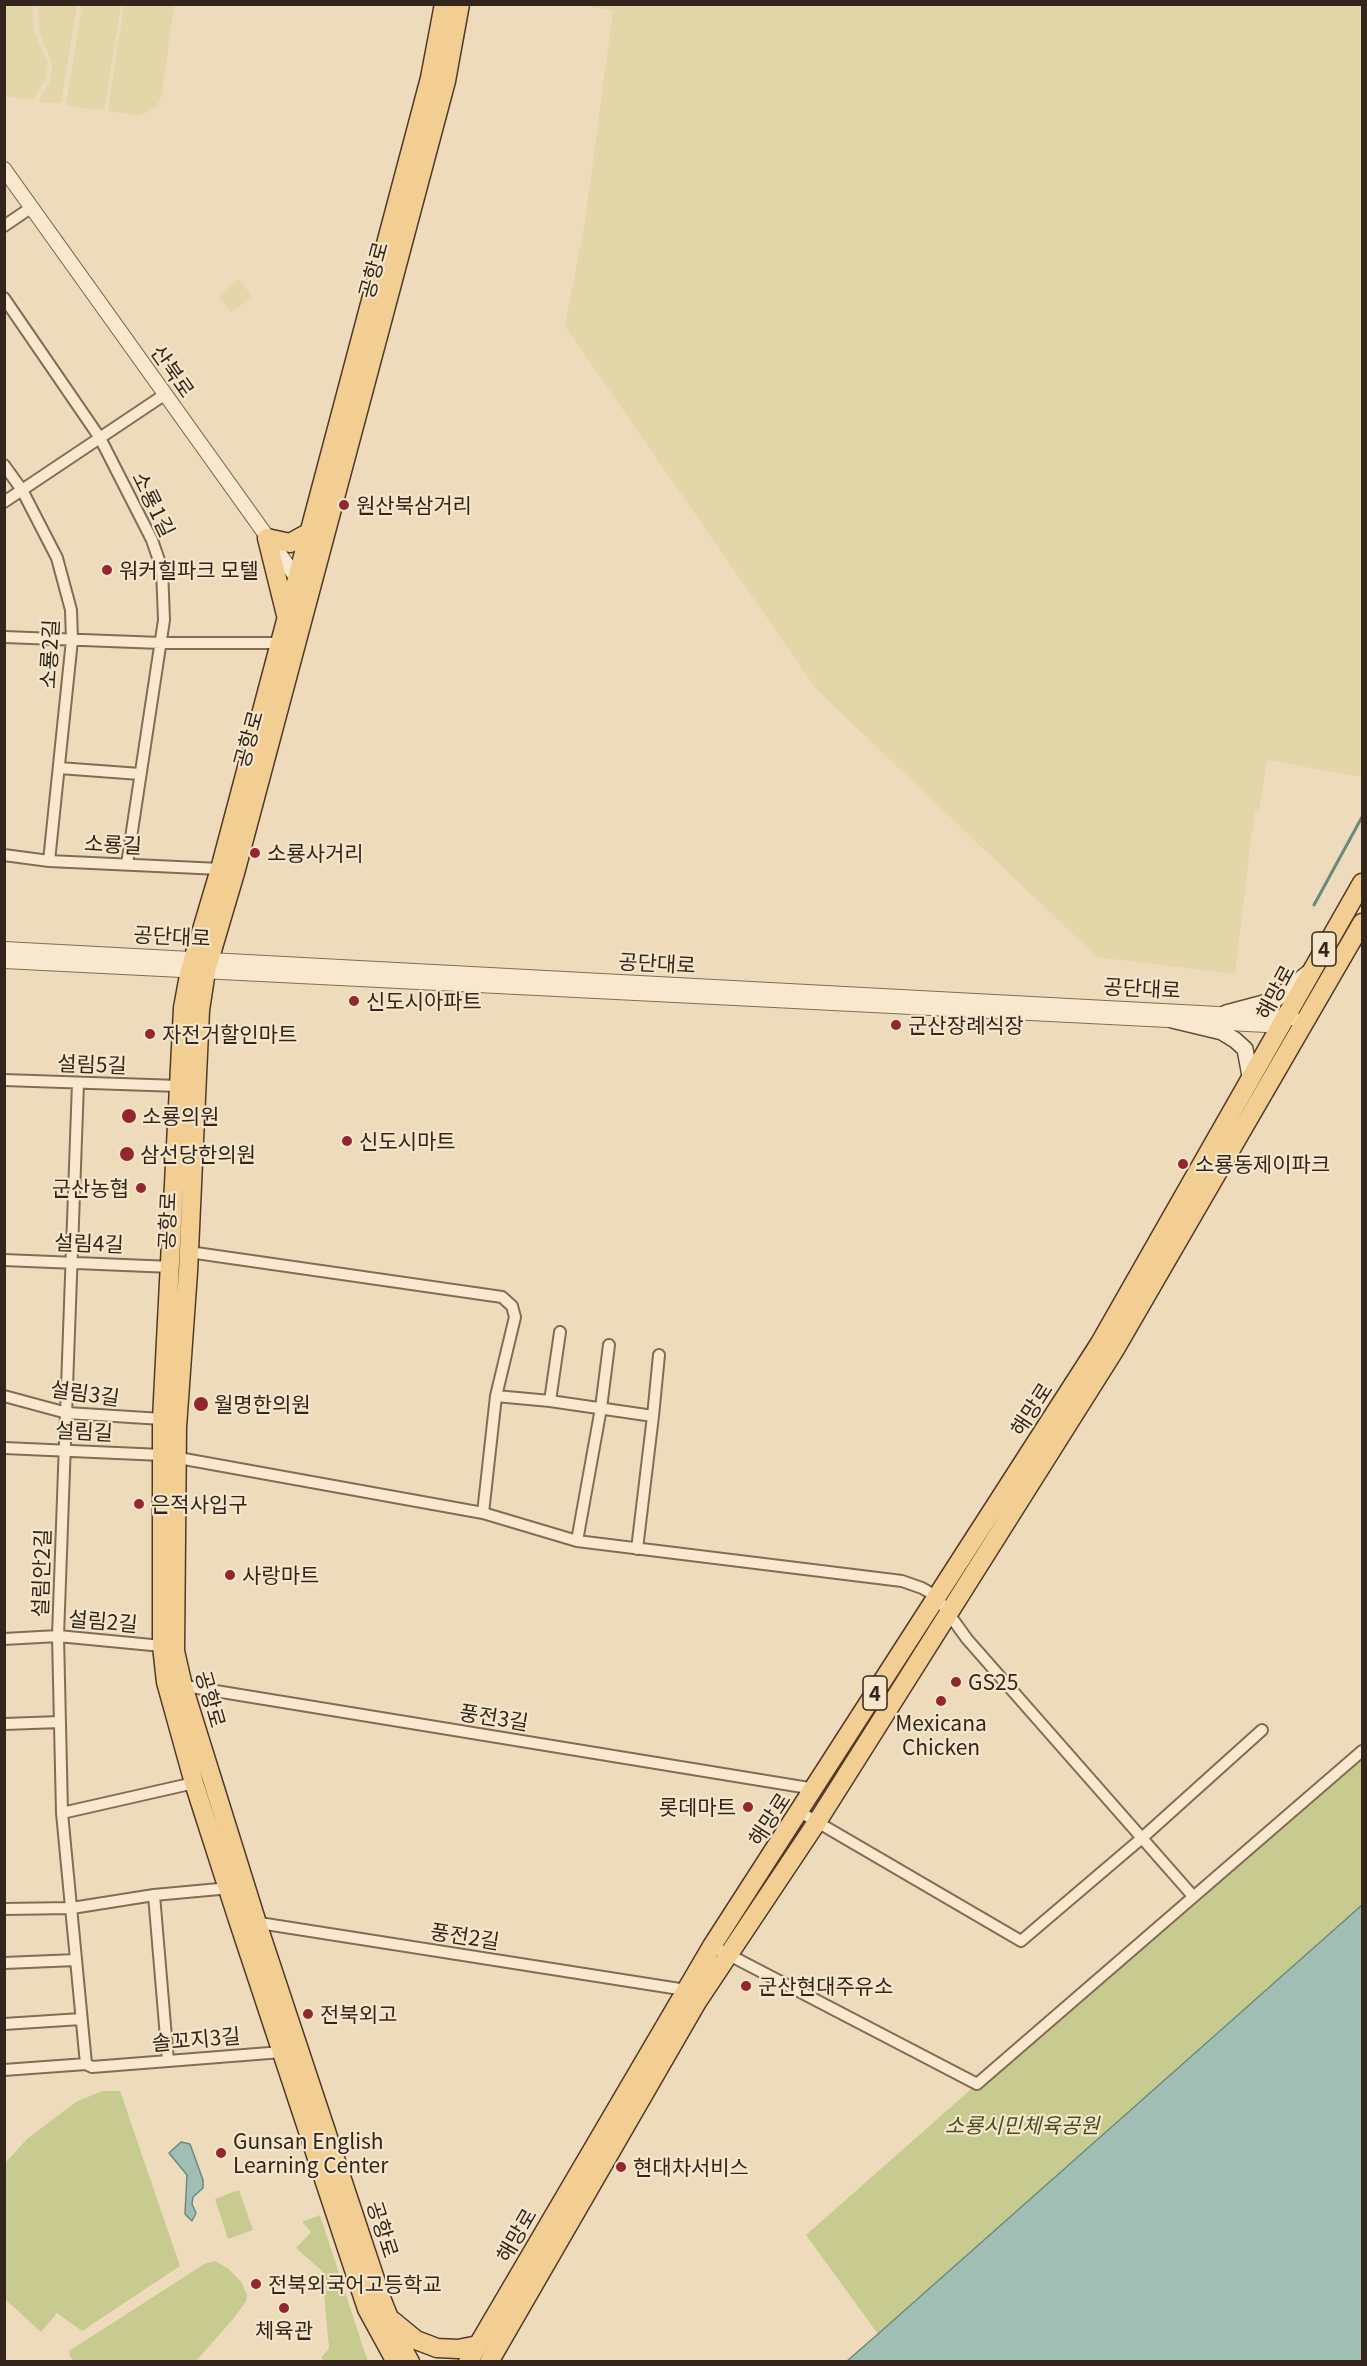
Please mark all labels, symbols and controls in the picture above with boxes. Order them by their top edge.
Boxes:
street label: 공항로 [353,239,393,301]
street label: 산북로 [146,340,200,402]
street label: 소룡1길 [127,467,181,541]
place label: 원산북삼거리 [356,492,472,518]
marker: 원산북삼거리 [337,498,351,512]
place label: 워커힐파크 모텔 [119,557,259,583]
marker: 워커힐파크 모텔 [100,563,114,577]
street label: 소룡2길 [35,619,63,689]
street label: 공항로 [228,708,268,770]
street label: 소룡길 [83,830,143,858]
place label: 소룡사거리 [267,840,364,866]
marker: 소룡사거리 [248,846,262,860]
street label: 공단대로 [133,921,211,951]
road number: 4 [1312,932,1336,966]
street label: 공단대로 [618,948,696,978]
street label: 해망로 [1250,960,1300,1024]
street label: 공단대로 [1103,973,1181,1003]
place label: 신도시아파트 [366,988,482,1014]
marker: 신도시아파트 [347,994,361,1008]
place label: 군산장례식장 [908,1012,1024,1038]
marker: 군산장례식장 [889,1018,903,1032]
place label: 자전거할인마트 [162,1021,297,1047]
marker: 자전거할인마트 [143,1027,157,1041]
street label: 설림5길 [57,1050,127,1078]
place label: 소룡의원 [142,1103,219,1129]
marker: 소룡의원 [120,1107,138,1125]
place label: 신도시마트 [359,1128,456,1154]
marker: 신도시마트 [340,1134,354,1148]
place label: 삼선당한의원 [140,1141,256,1167]
marker: 삼선당한의원 [118,1145,136,1163]
place label: 소룡동제이파크 [1195,1151,1330,1177]
marker: 소룡동제이파크 [1176,1157,1190,1171]
place label: 군산농협 [52,1175,129,1201]
marker: 군산농협 [134,1181,148,1195]
street label: 공항로 [153,1192,181,1250]
street label: 설림4길 [54,1229,124,1257]
street label: 설림3길 [49,1376,121,1410]
street label: 해망로 [1005,1378,1057,1440]
place label: 월명한의원 [214,1391,311,1417]
marker: 월명한의원 [192,1395,210,1413]
street label: 설림길 [54,1417,114,1445]
place label: 은적사입구 [151,1491,248,1517]
marker: 은적사입구 [132,1497,146,1511]
street label: 설림안2길 [27,1528,55,1618]
place label: 사랑마트 [242,1562,319,1588]
marker: 사랑마트 [223,1568,237,1582]
street label: 설림2길 [67,1605,139,1637]
street label: 공항로 [191,1668,231,1730]
place label: GS25 [968,1669,1018,1695]
marker: GS25 [949,1675,963,1689]
road number: 4 [863,1676,887,1710]
marker: Mexicana Chicken [934,1694,948,1708]
street label: 풍전3길 [458,1699,530,1735]
place label: Mexicana Chicken [895,1710,987,1760]
street label: 해망로 [743,1788,795,1850]
place label: 롯데마트 [659,1794,736,1820]
marker: 롯데마트 [741,1800,755,1814]
street label: 풍전2길 [429,1918,501,1954]
place label: 군산현대주유소 [758,1973,893,1999]
marker: 군산현대주유소 [739,1979,753,1993]
place label: 전북외고 [320,2001,397,2027]
marker: 전북외고 [301,2007,315,2021]
street label: 솔꼬지3길 [151,2023,241,2055]
park label: 소룡시민체육공원 [945,2112,1099,2138]
place label: Gunsan English Learning Center [233,2128,388,2178]
marker: Gunsan English Learning Center [214,2146,228,2160]
place label: 현대차서비스 [633,2154,749,2180]
marker: 현대차서비스 [614,2160,628,2174]
street label: 공항로 [362,2198,404,2260]
street label: 해망로 [491,2204,541,2266]
place label: 전북외국어고등학교 [268,2271,442,2297]
marker: 전북외국어고등학교 [249,2277,263,2291]
marker: 체육관 [277,2301,291,2315]
place label: 체육관 [255,2317,313,2343]

